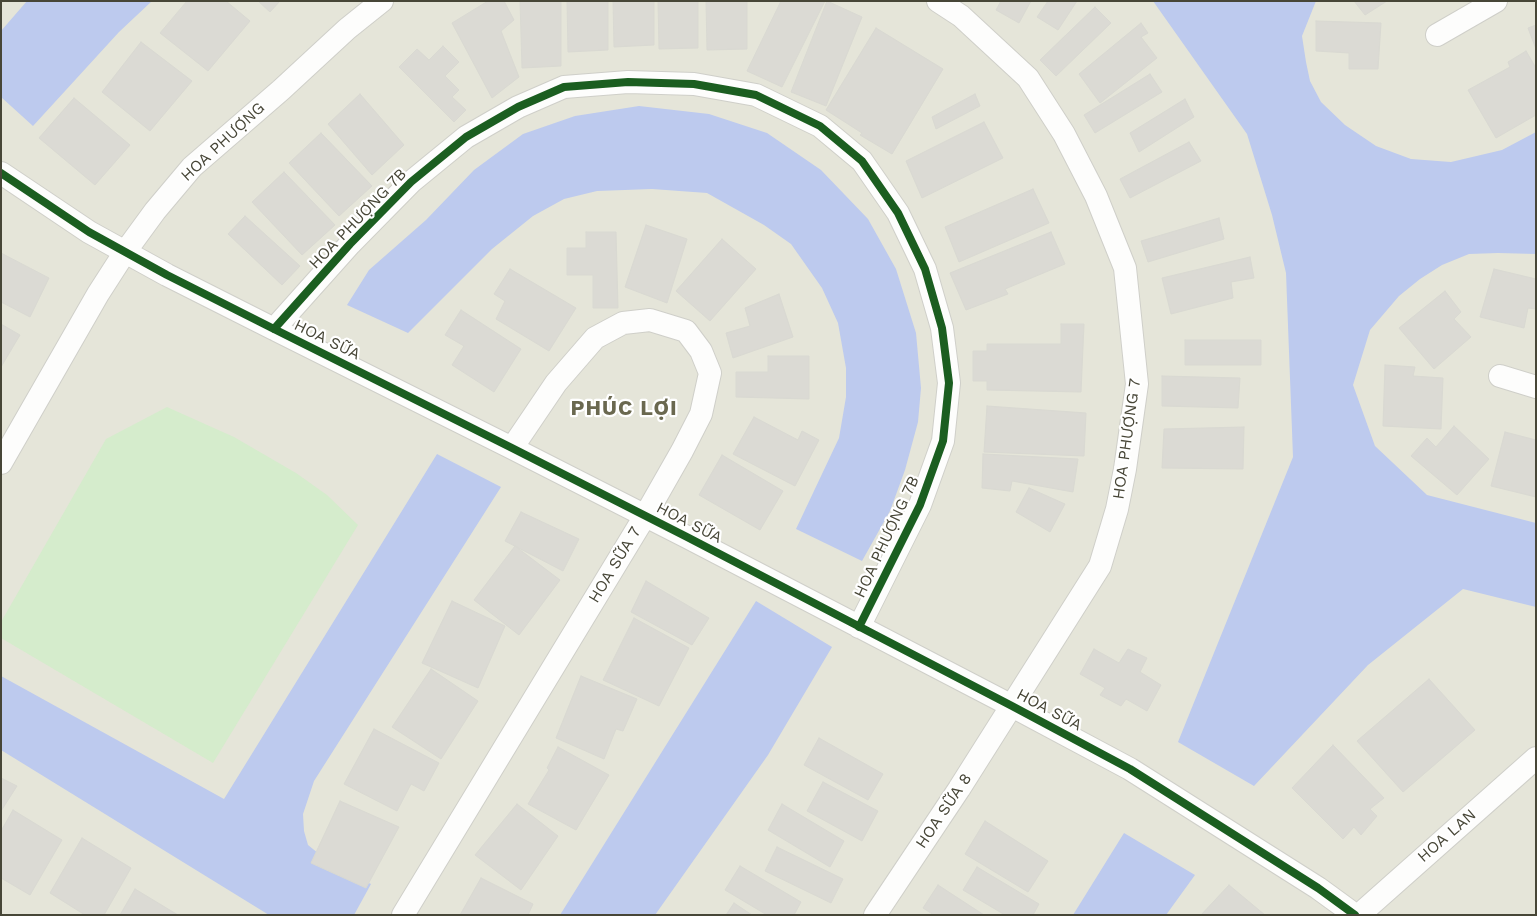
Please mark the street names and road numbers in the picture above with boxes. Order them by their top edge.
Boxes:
street label: HOA PHƯỢNG [177,98,269,186]
street label: HOA PHƯỢNG 7B [305,165,411,273]
street label: HOA SỮA [291,316,363,364]
street label: HOA PHƯỢNG 7 [1109,377,1145,501]
street label: HOA PHƯỢNG 7B [850,473,924,601]
street label: HOA SỮA [653,498,725,548]
street label: HOA SỮA 7 [585,523,645,607]
street label: HOA SỮA [1013,685,1085,735]
street label: HOA SỮA 8 [912,770,976,852]
street label: HOA LAN [1414,805,1480,867]

